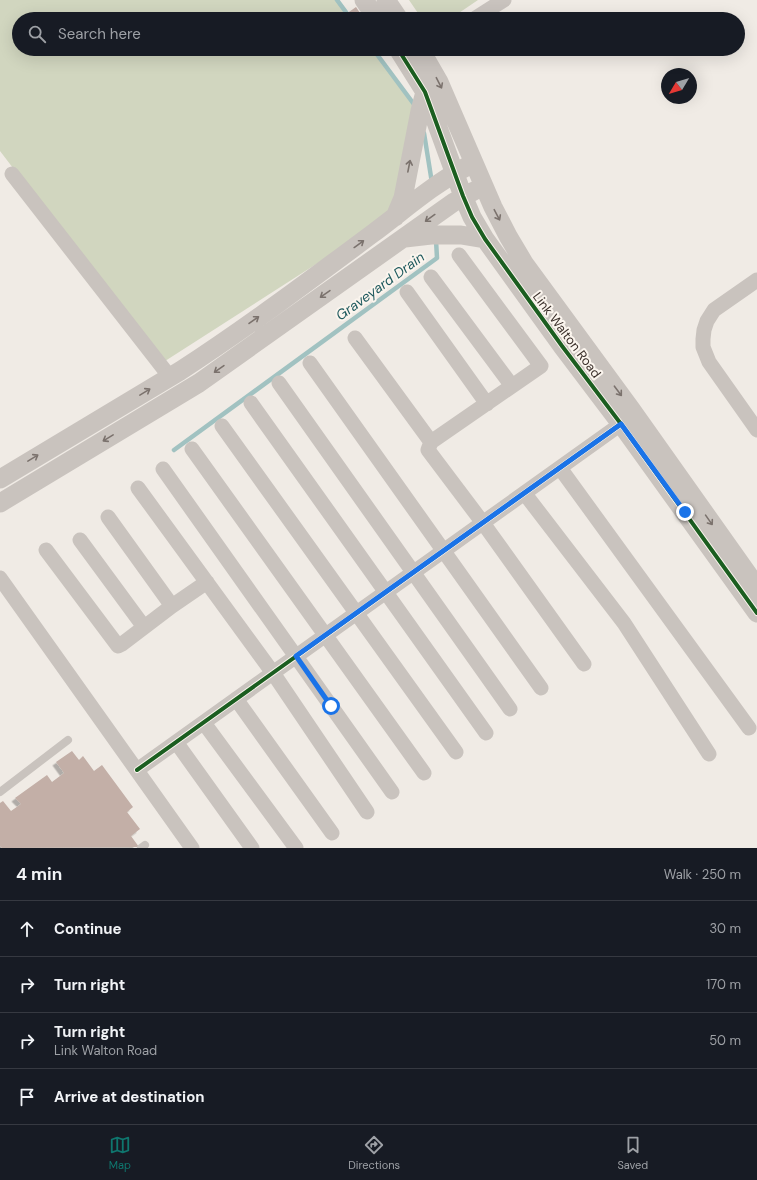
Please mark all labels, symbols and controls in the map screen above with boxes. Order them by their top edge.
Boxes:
search box [12,12,745,56]
icon: search [26,23,48,45]
text: Search here [58,24,141,44]
north arrow [661,68,697,104]
one-way arrow [436,77,443,89]
one-way arrow [406,160,414,173]
one-way arrow [493,209,501,221]
one-way arrow [425,214,436,222]
one-way arrow [353,240,364,248]
water label: Graveyard Drain [332,248,428,324]
street label: Link Walton Road [529,289,605,381]
one-way arrow [319,290,330,298]
one-way arrow [248,316,259,324]
one-way arrow [213,365,224,373]
one-way arrow [613,385,622,396]
one-way arrow [139,387,151,395]
one-way arrow [102,434,114,442]
one-way arrow [27,454,39,462]
route end [676,503,694,521]
one-way arrow [705,514,713,525]
route start [322,697,340,715]
text: 4 min [16,863,62,885]
text: Walk · 250 m [664,866,741,883]
icon: ahead [16,918,38,940]
text: Continue [54,919,122,939]
text: 30 m [709,920,741,937]
icon: right [16,974,38,996]
text: Turn right [54,975,125,995]
text: 170 m [706,976,741,993]
text: Turn right [54,1022,125,1042]
icon: right [16,1030,38,1052]
text: 50 m [709,1032,741,1049]
text: Link Walton Road [54,1042,157,1059]
icon: arrive [16,1086,38,1108]
text: Arrive at destination [54,1087,205,1107]
tab: Map [109,1134,131,1172]
tab: Directions [348,1134,400,1172]
tab: Saved [617,1134,648,1172]

